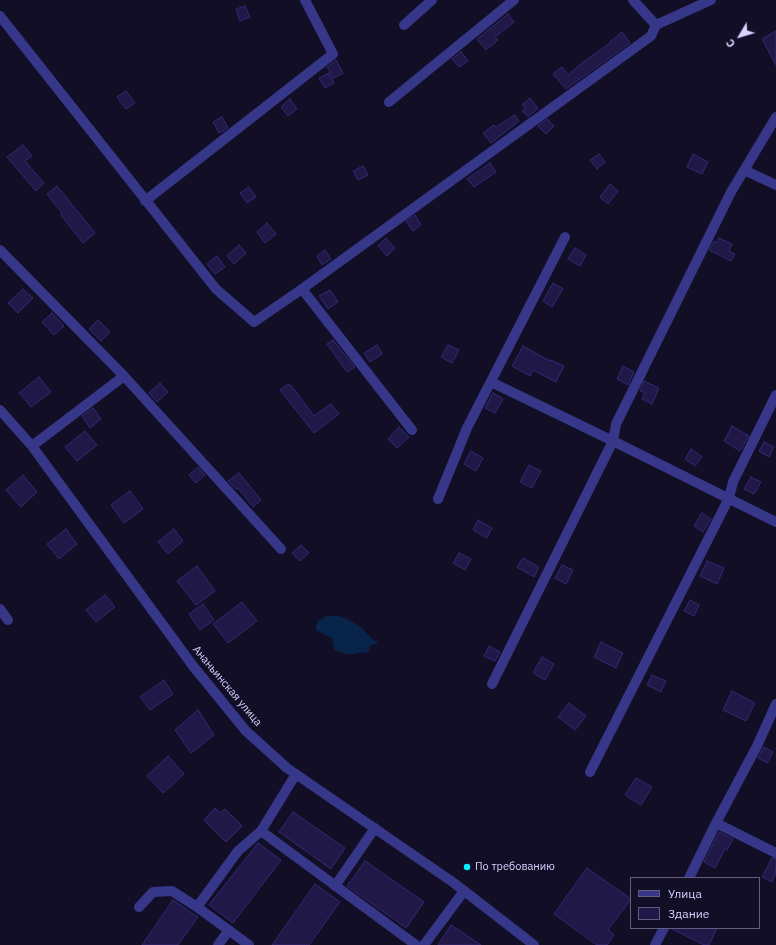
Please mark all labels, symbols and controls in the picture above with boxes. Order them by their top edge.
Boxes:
north arrow [720,16,760,56]
text: С [723,36,738,51]
street label: Ананьинская улица [190,643,264,729]
place label: По требованию [475,860,555,874]
marker: По требованию [462,862,472,872]
legend [630,877,760,929]
text: Улица [668,886,702,901]
text: Здание [668,906,709,921]

